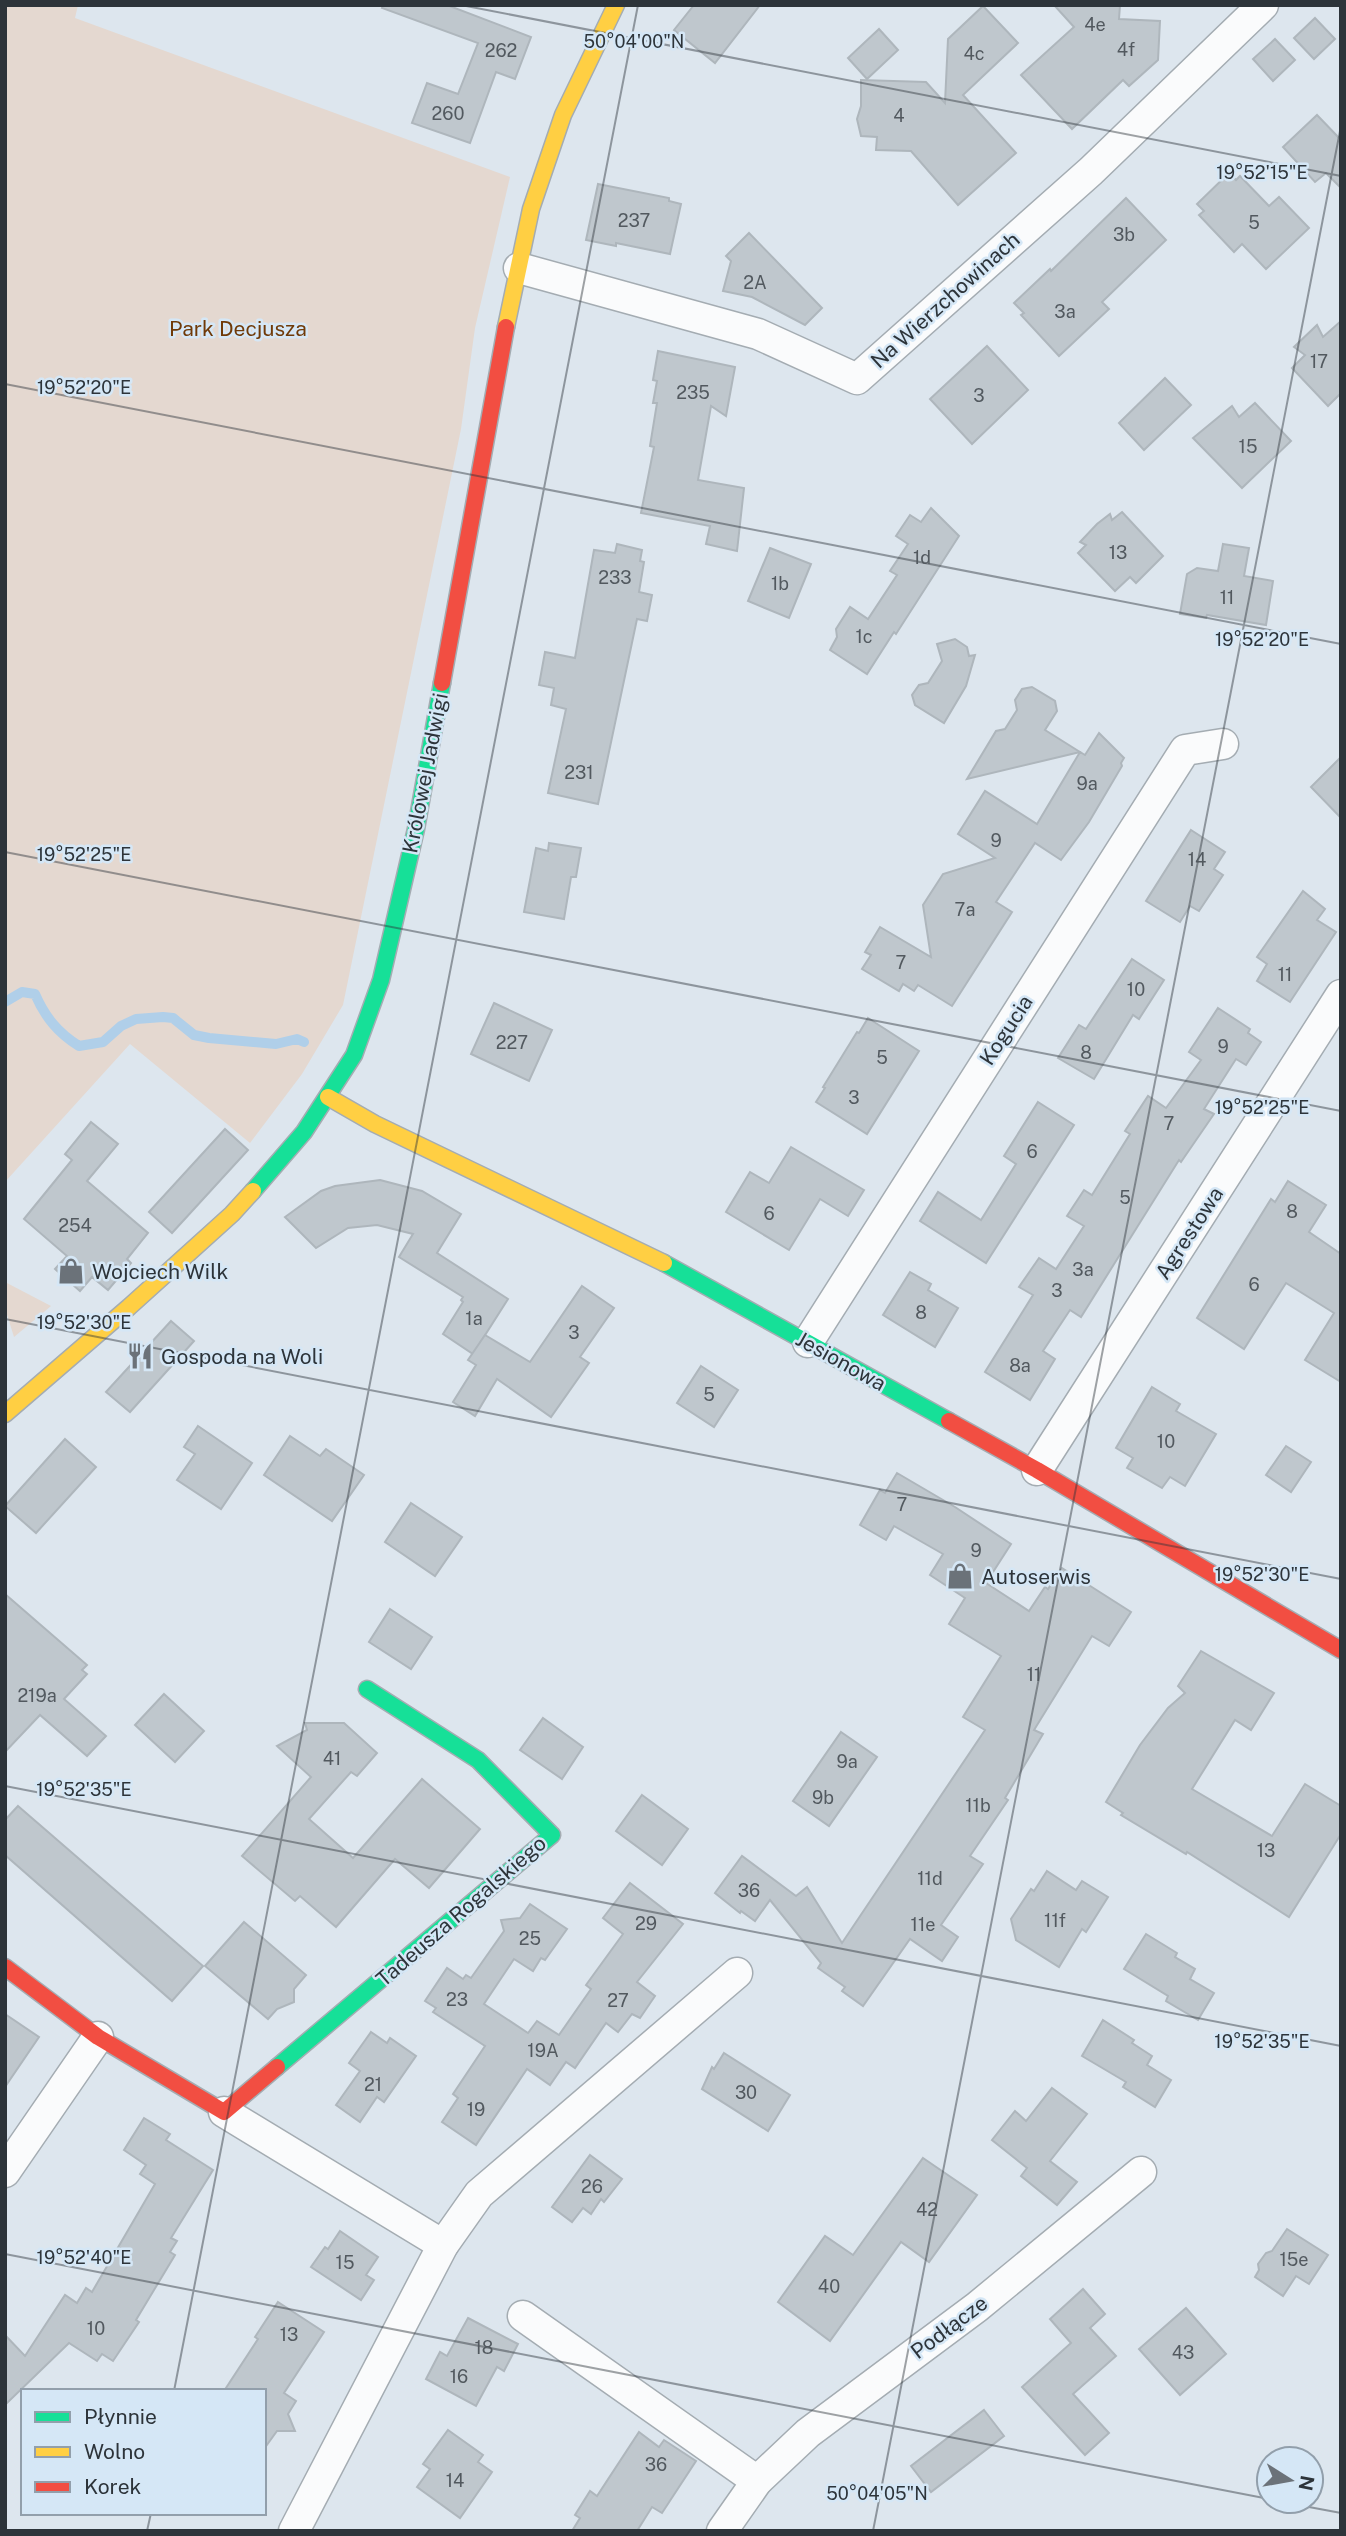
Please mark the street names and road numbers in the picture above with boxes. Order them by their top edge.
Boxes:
street label: Na Wierzchowinach [866,227,1024,373]
street label: Królowej Jadwigi [397,691,453,855]
street label: Kogucia [974,990,1038,1070]
street label: Agrestowa [1150,1182,1228,1284]
street label: Jesionowa [792,1326,890,1396]
street label: Tadeusza Rogalskiego [371,1830,551,1992]
street label: Podłącze [906,2290,992,2364]

